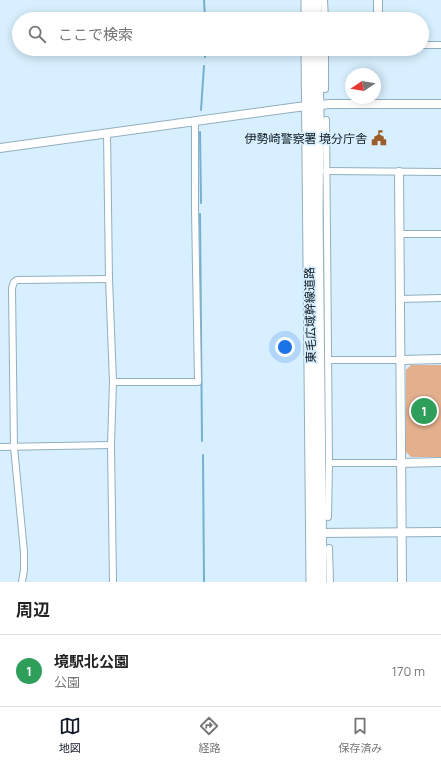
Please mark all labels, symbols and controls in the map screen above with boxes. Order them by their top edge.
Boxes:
search box [12,12,429,56]
icon: search [26,23,48,45]
text: ここで検索 [58,24,133,45]
north arrow [345,68,381,104]
public building icon: 伊勢崎警察署 境分庁舎 [370,129,388,147]
place label: 伊勢崎警察署 境分庁舎 [245,130,367,147]
street label: 東毛広域幹線道路 [301,267,319,363]
your location [275,337,295,357]
pin: 1 [411,396,437,426]
text: 周辺 [16,598,50,621]
text: 境駅北公園 [54,651,129,672]
text: 1 [26,662,32,680]
text: 170 m [392,662,425,680]
text: 公園 [54,673,80,691]
tab: 地図 [59,715,81,755]
tab: 経路 [198,715,220,755]
tab: 保存済み [338,715,382,755]

